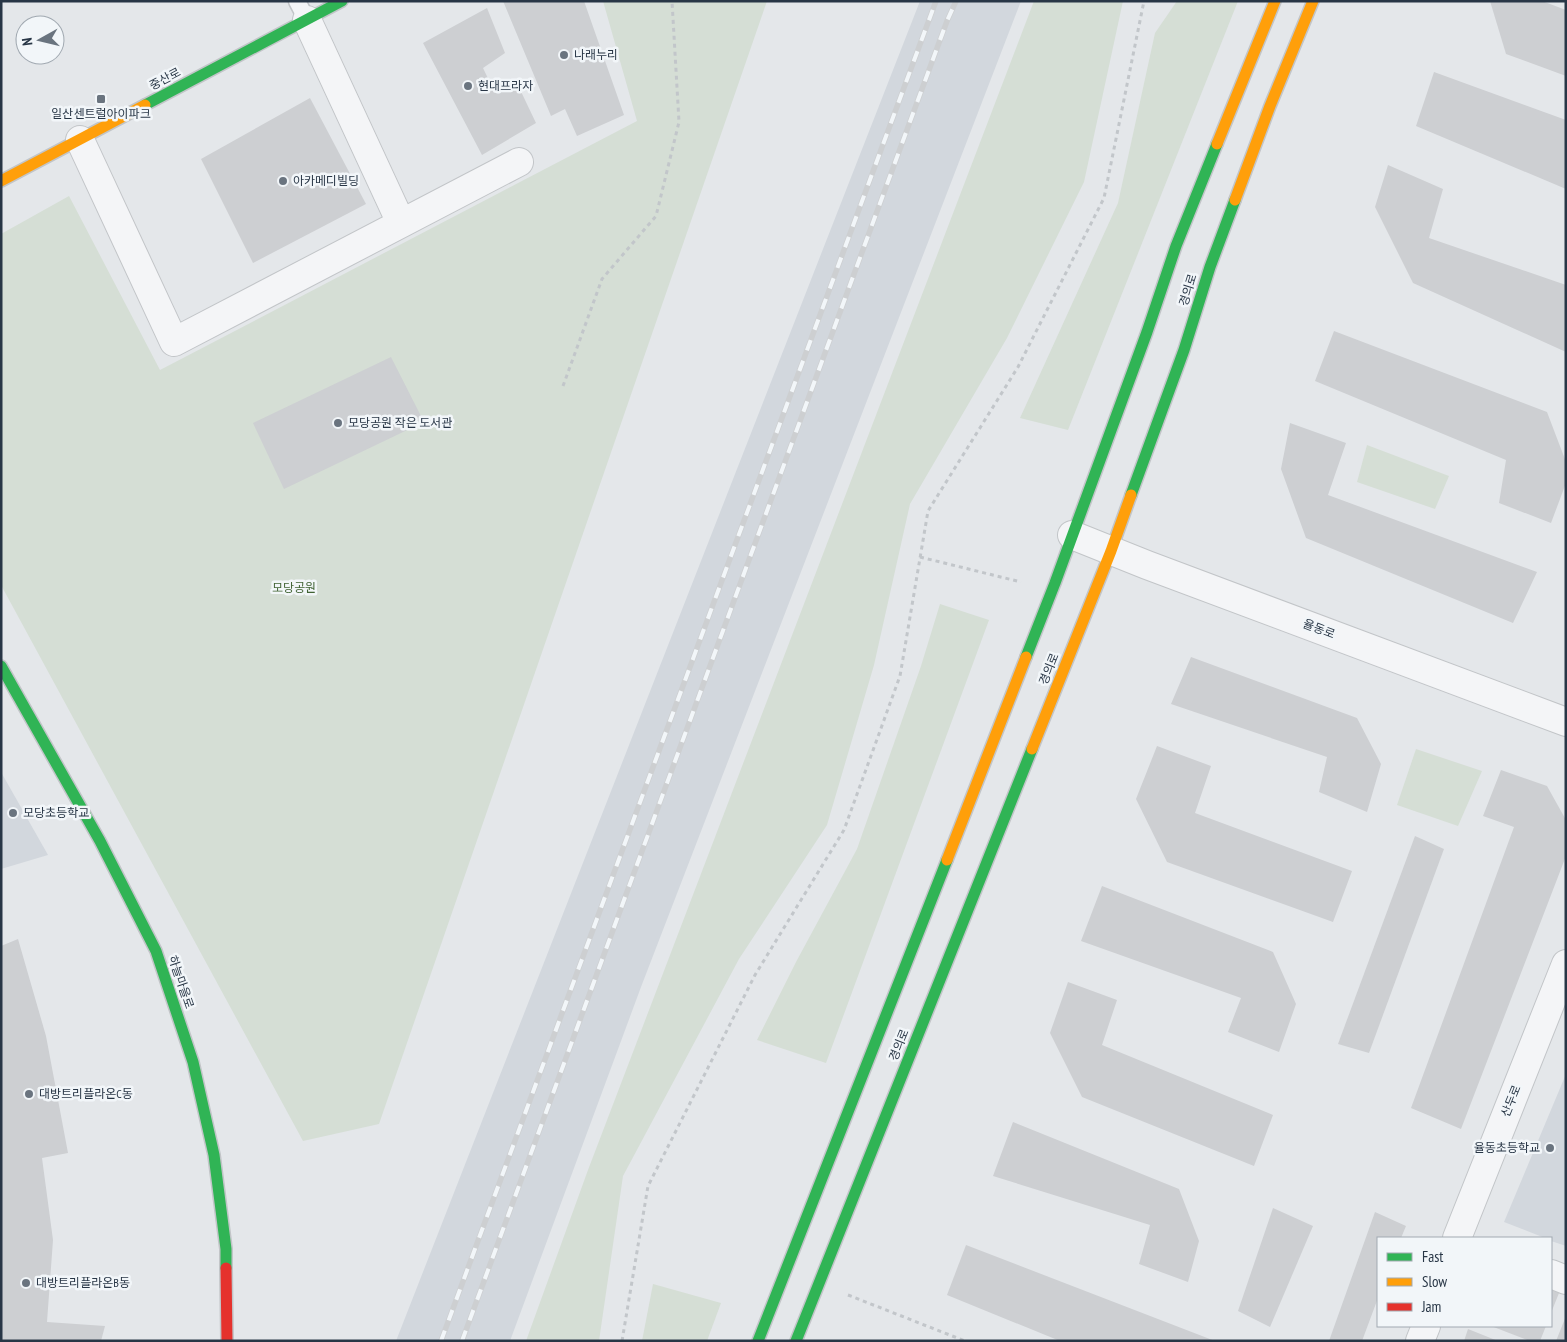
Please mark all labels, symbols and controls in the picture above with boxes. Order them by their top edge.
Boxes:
north arrow [15,15,65,65]
text: N [18,37,37,47]
place label: 나래누리 [574,47,618,62]
marker: 나래누리 [558,49,570,61]
street label: 중산로 [147,64,183,93]
place label: 현대프라자 [478,78,533,93]
marker: 현대프라자 [462,80,474,92]
marker: 일산센트럴아이파크 [95,93,107,105]
place label: 일산센트럴아이파크 [51,106,151,121]
place label: 아카메디빌딩 [293,173,359,188]
marker: 아카메디빌딩 [277,175,289,187]
street label: 경의로 [1176,272,1200,308]
place label: 모당공원 작은 도서관 [348,415,452,430]
marker: 모당공원 작은 도서관 [332,417,344,429]
park label: 모당공원 [272,580,316,595]
street label: 율동로 [1301,616,1337,641]
street label: 경의로 [1035,651,1062,687]
place label: 모당초등학교 [23,805,89,820]
marker: 모당초등학교 [7,807,19,819]
street label: 하늘마을로 [165,953,198,1010]
street label: 경의로 [885,1027,912,1063]
street label: 산두로 [1497,1083,1524,1119]
place label: 대방트리플라온C동 [39,1086,133,1101]
marker: 대방트리플라온C동 [23,1088,35,1100]
place label: 율동초등학교 [1474,1140,1540,1155]
marker: 율동초등학교 [1544,1142,1556,1154]
legend [1377,1237,1552,1327]
text: Fast [1422,1247,1443,1266]
text: Slow [1422,1272,1447,1291]
place label: 대방트리플라온B동 [36,1275,130,1290]
marker: 대방트리플라온B동 [20,1277,32,1289]
text: Jam [1421,1297,1441,1316]

